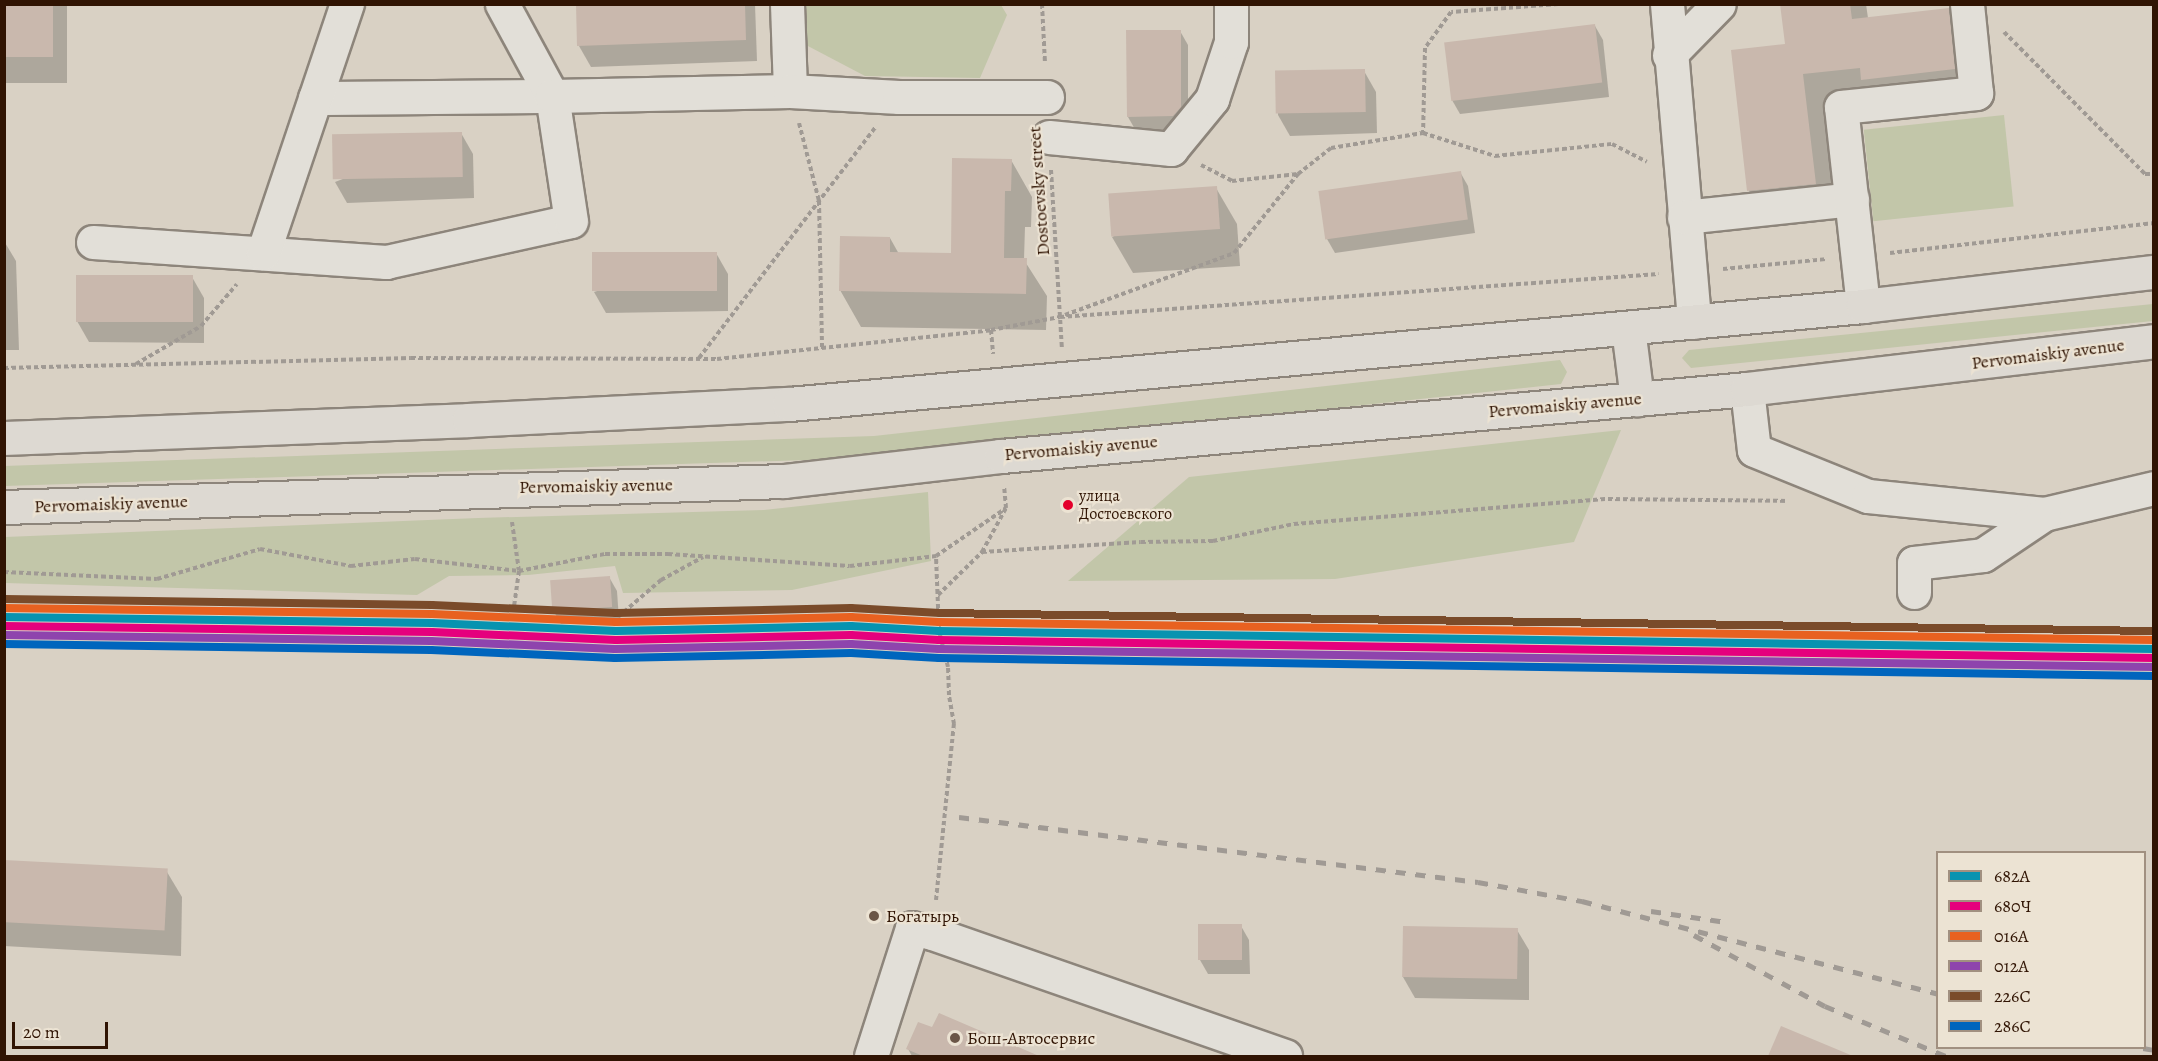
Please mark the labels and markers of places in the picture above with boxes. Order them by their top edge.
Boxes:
place label: улица Достоевского [1079,486,1172,524]
marker: улица Достоевского [1062,499,1074,511]
place label: Богатырь [886,905,959,927]
marker: Богатырь [867,909,881,923]
place label: Бош-Автосервис [967,1027,1095,1049]
marker: Бош-Автосервис [948,1031,962,1045]

